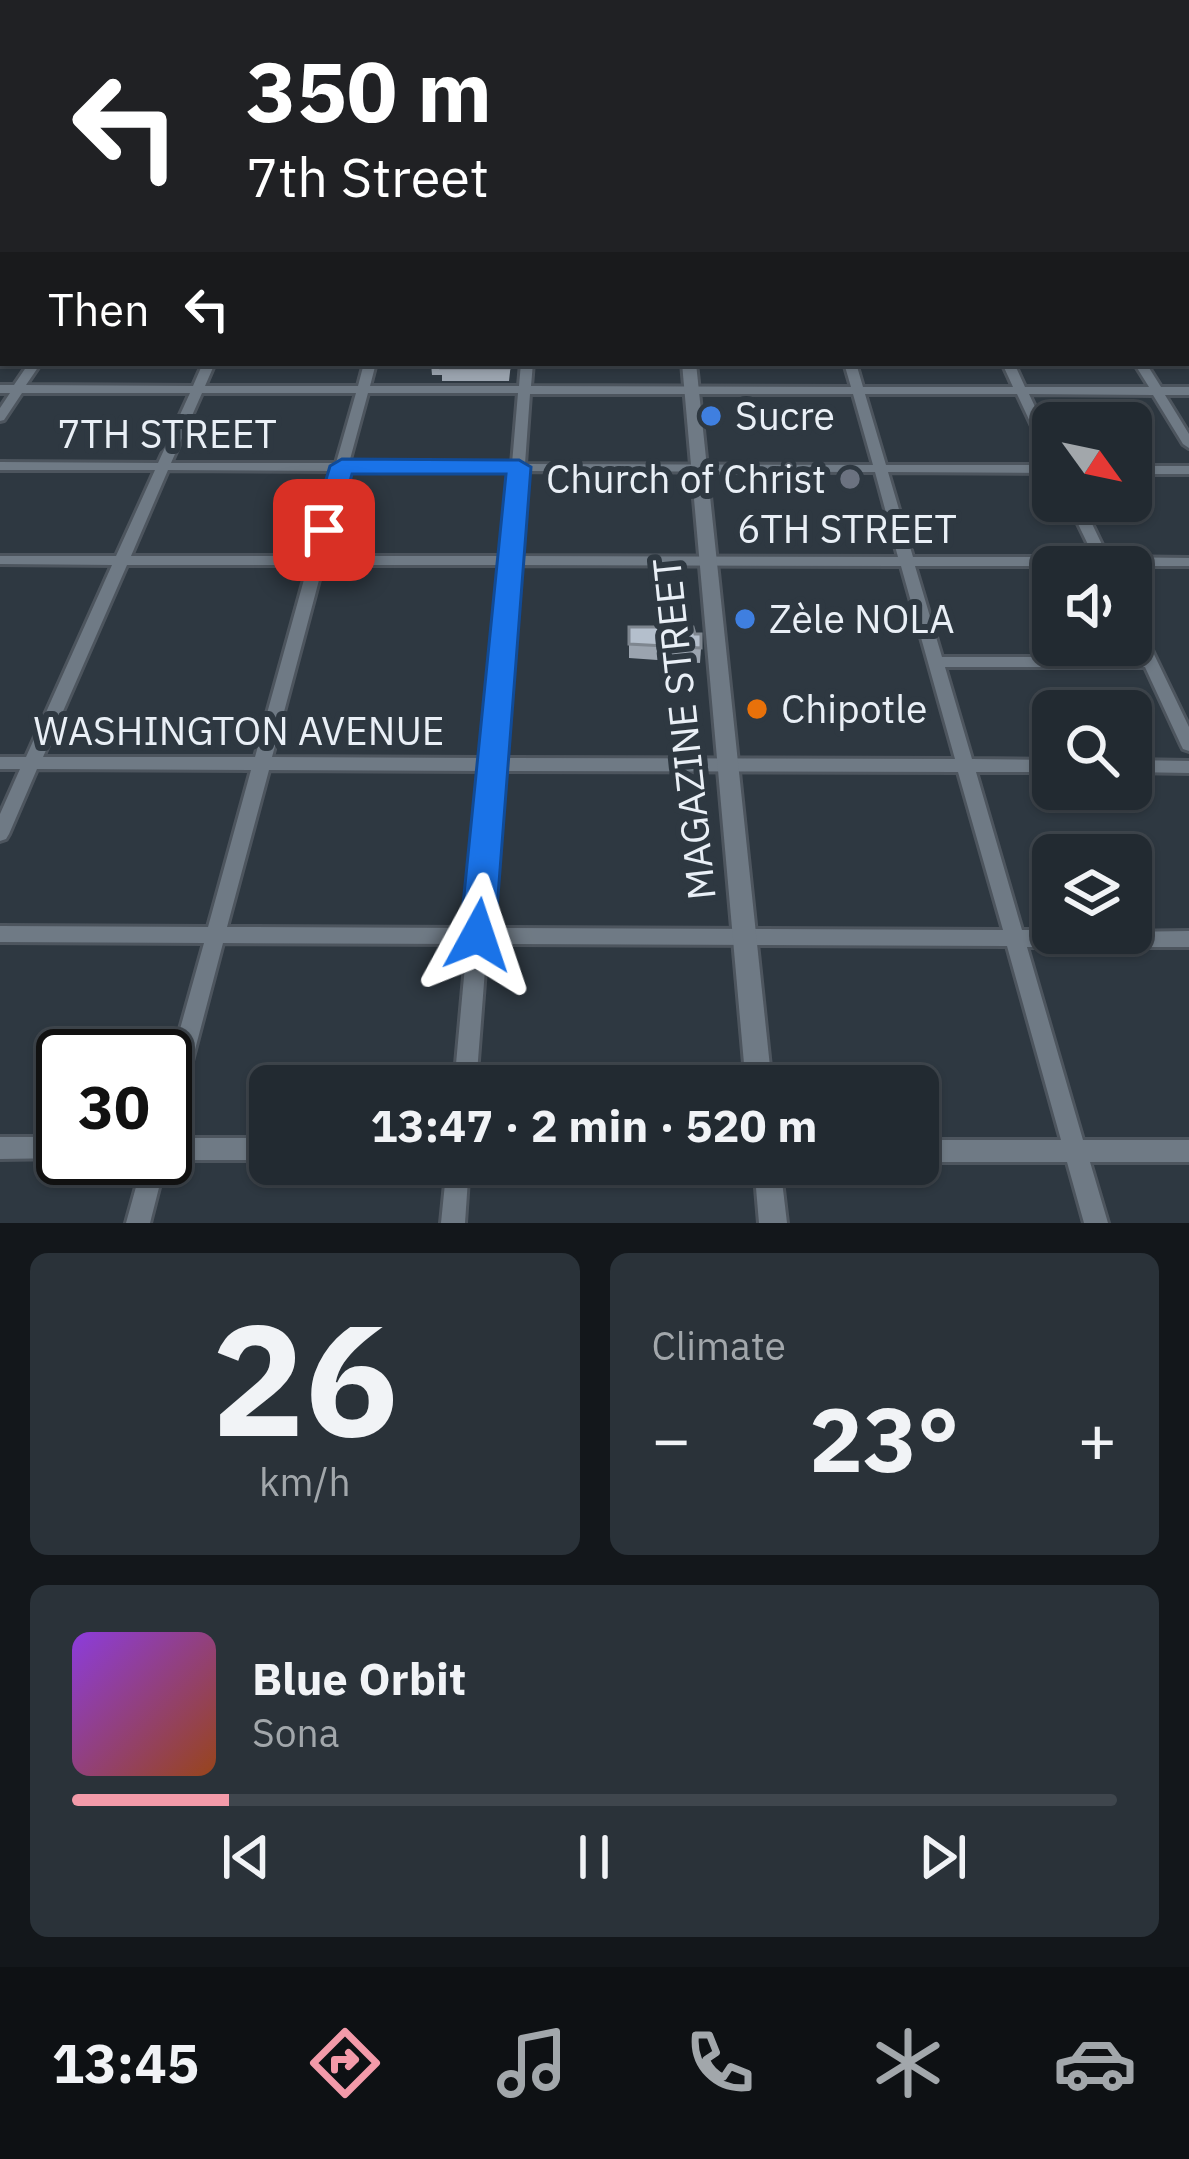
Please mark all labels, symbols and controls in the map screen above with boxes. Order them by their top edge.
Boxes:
text: 350 m [246,36,492,145]
icon: left [48,48,204,204]
text: 7th Street [246,142,489,212]
icon: left [174,276,240,342]
text: Then [48,280,150,338]
place label: Sucre [735,390,835,441]
north arrow [1032,402,1152,522]
map controls [1032,402,1152,954]
marker: Sucre [698,403,724,429]
street label: 7TH STREET [57,408,277,459]
place label: Church of Christ [546,453,826,504]
marker: Church of Christ [837,466,863,492]
pin [273,479,375,581]
icon: arrive [291,497,357,563]
street label: 6TH STREET [737,503,957,554]
button: sound [1032,546,1152,666]
street label: MAGAZINE STREET [640,556,727,902]
place label: Zèle NOLA [769,593,955,644]
marker: Zèle NOLA [732,606,758,632]
place label: Chipotle [781,683,927,734]
button: search [1032,690,1152,810]
marker: Chipotle [744,696,770,722]
street label: WASHINGTON AVENUE [33,705,445,756]
button: layers [1032,834,1152,954]
position arrow [415,872,541,998]
speed limit sign: 30 [36,1029,192,1185]
text: 13:47 · 2 min · 520 m [371,1096,817,1154]
text: 26 [211,1276,398,1479]
text: Climate [652,1320,786,1371]
text: 23° [809,1380,959,1497]
text: − [652,1395,691,1481]
text: + [1077,1395,1117,1481]
text: km/h [259,1456,351,1507]
text: Blue Orbit [252,1649,466,1707]
text: Sona [252,1707,339,1758]
icon: previous [213,1824,279,1890]
icon: pause [561,1824,627,1890]
icon: next [910,1824,976,1890]
icon: directions [303,2021,387,2105]
icon: music [490,2021,574,2105]
icon: phone [678,2021,762,2105]
icon: climate [866,2021,950,2105]
icon: car [1053,2021,1137,2105]
text: 13:45 [52,2028,199,2098]

